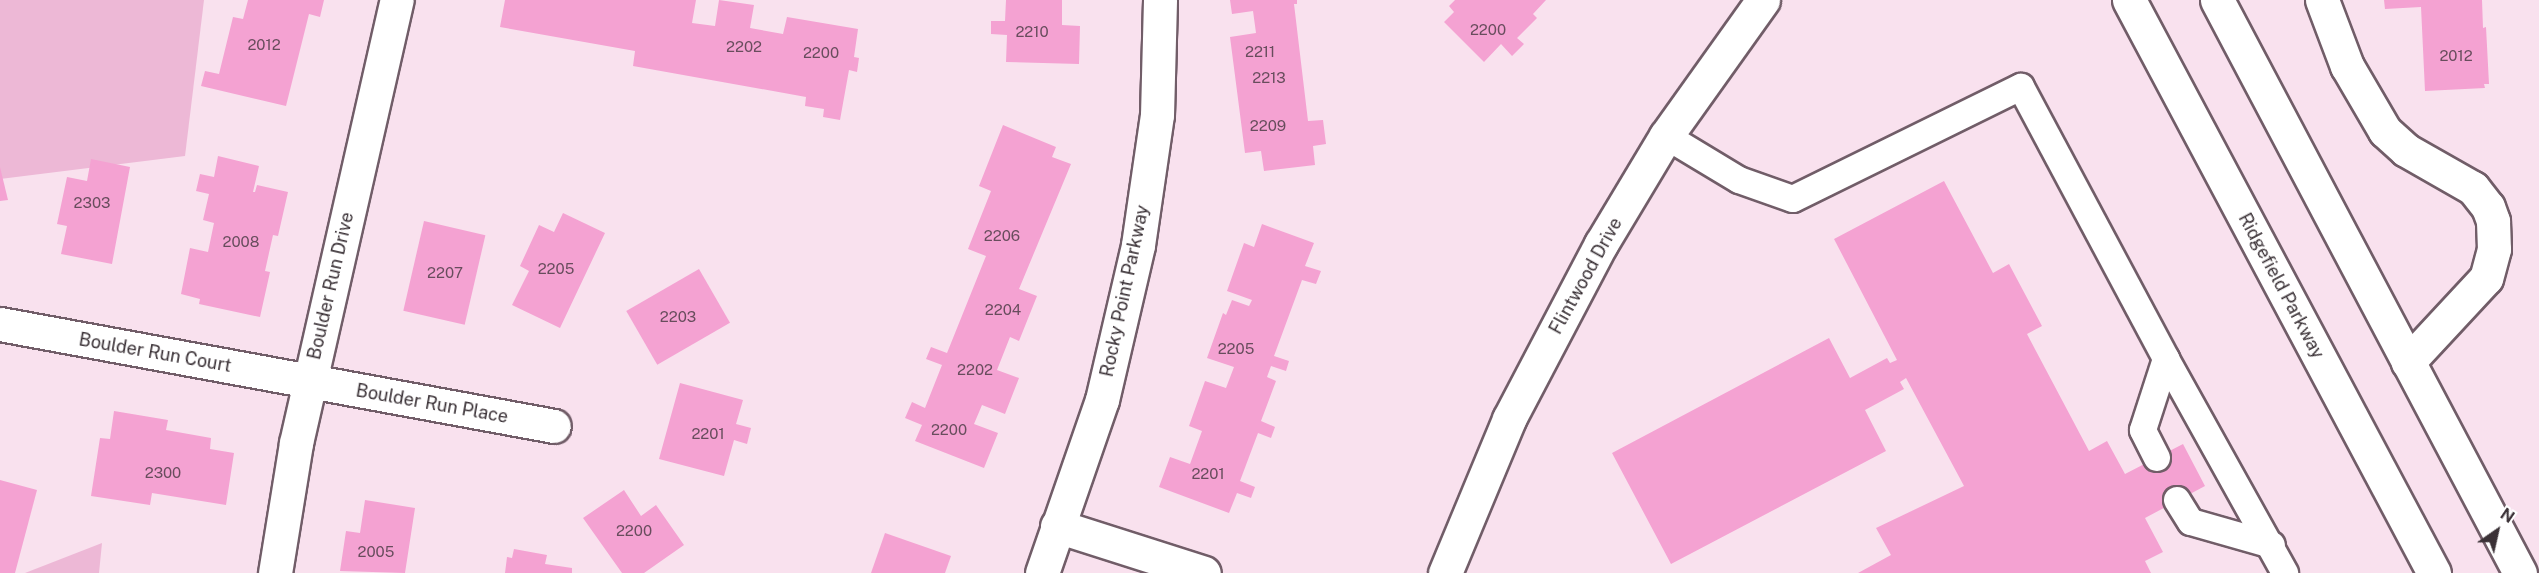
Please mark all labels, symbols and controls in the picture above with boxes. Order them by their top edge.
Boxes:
house number: 2200 [1470,21,1506,39]
house number: 2210 [1015,23,1049,41]
house number: 2012 [247,36,281,54]
house number: 2202 [726,38,762,56]
house number: 2211 [1245,43,1275,61]
house number: 2200 [803,44,839,62]
house number: 2012 [2439,47,2473,65]
house number: 2213 [1252,69,1286,87]
house number: 2209 [1250,117,1286,135]
house number: 2303 [74,194,110,212]
street label: Rocky Point Parkway [1096,203,1154,379]
street label: Boulder Run Drive [304,210,358,362]
street label: Ridgefield Parkway [2234,210,2328,362]
street label: Flintwood Drive [1545,214,1627,338]
house number: 2206 [984,227,1020,245]
house number: 2008 [223,233,259,251]
house number: 2205 [538,260,574,278]
house number: 2207 [427,264,463,282]
house number: 2204 [985,301,1021,319]
house number: 2203 [660,308,696,326]
street label: Boulder Run Court [77,329,233,377]
house number: 2205 [1218,340,1254,358]
house number: 2202 [957,361,993,379]
street label: Boulder Run Place [354,380,510,428]
house number: 2200 [931,421,967,439]
house number: 2201 [691,425,725,443]
house number: 2300 [145,464,181,482]
house number: 2201 [1191,465,1225,483]
north arrow [2467,501,2527,561]
text: N [2497,504,2518,527]
house number: 2200 [616,522,652,540]
house number: 2005 [358,543,394,561]

